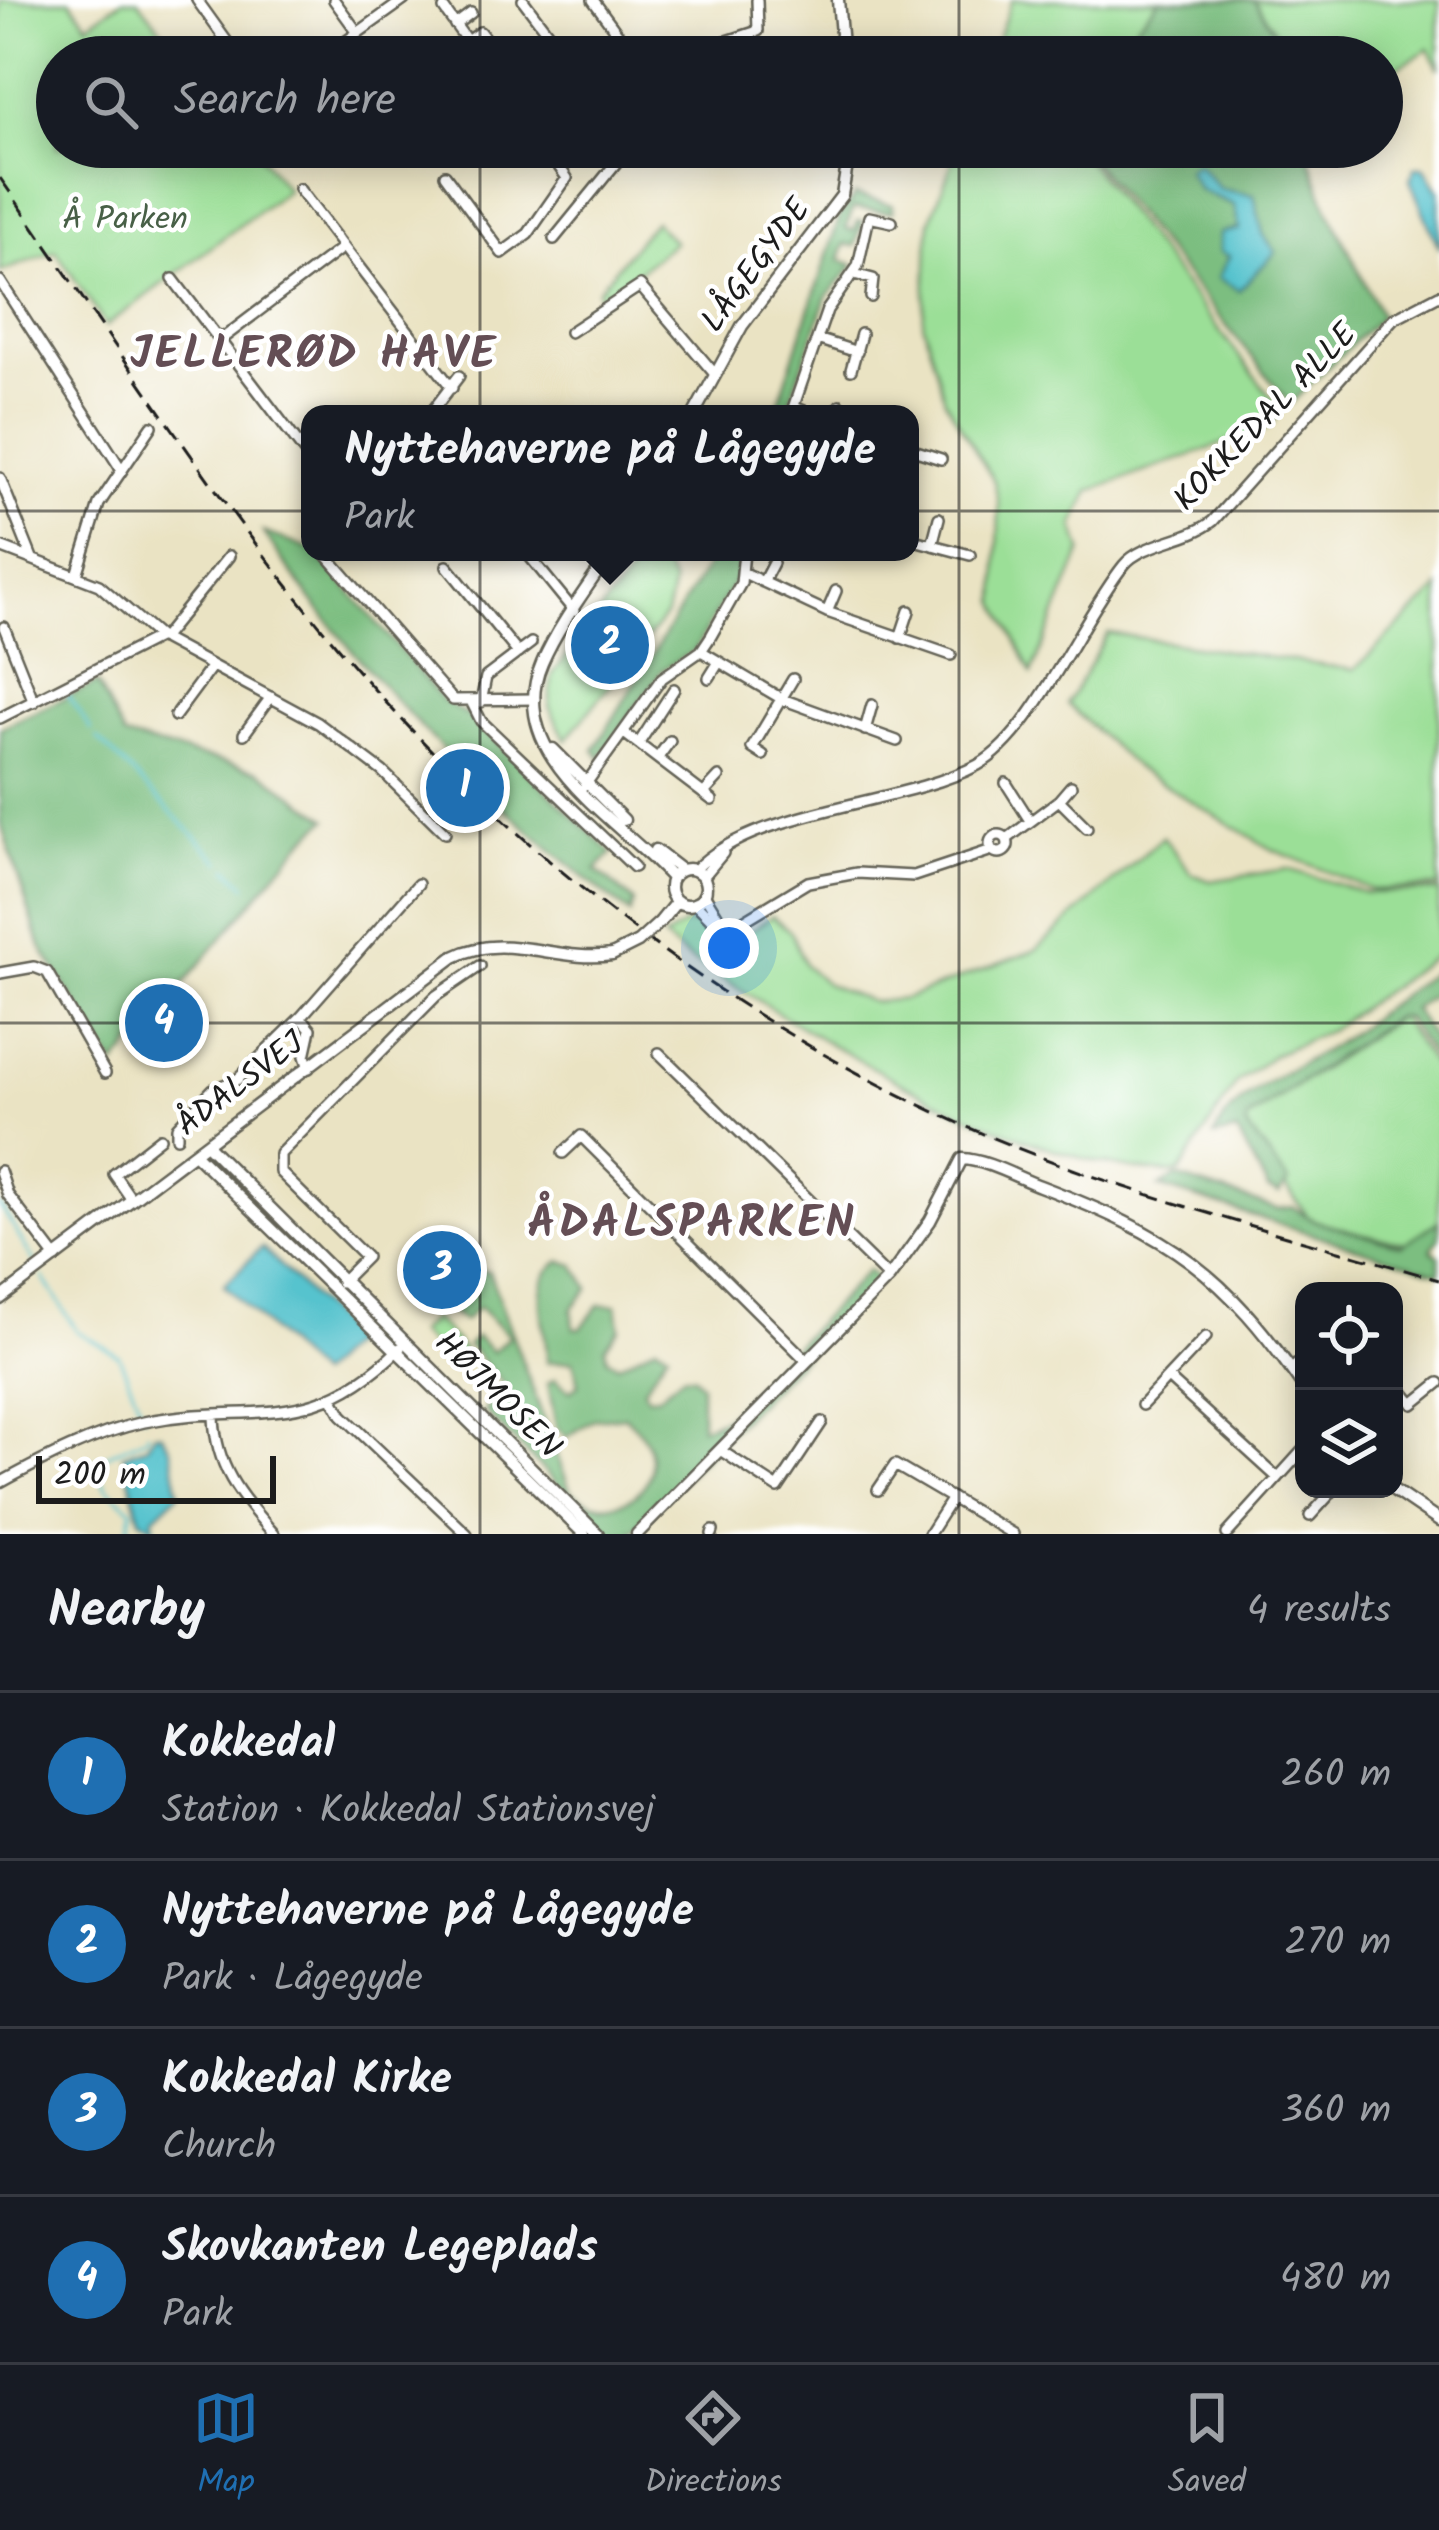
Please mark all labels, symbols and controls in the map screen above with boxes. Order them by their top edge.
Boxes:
search box [36,36,1403,168]
text: Search here [174,66,396,138]
icon: search [78,69,144,135]
street label: LÅGEGYDE [689,187,826,345]
park label: Å Parken [62,194,188,247]
street label: KOKKEDAL ALLE [1161,311,1371,525]
district label: JELLERØD HAVE [130,320,498,392]
popup [301,405,919,561]
text: Nyttehaverne på Lågegyde [344,416,876,488]
text: Park [344,488,415,550]
pin: 2 [571,600,649,690]
pin: 1 [426,743,504,833]
your location [699,918,759,978]
pin: 4 [125,978,203,1068]
street label: ÅDALSVEJ [165,1018,318,1151]
district label: ÅDALSPARKEN [527,1189,857,1261]
pin: 3 [403,1225,481,1315]
map controls [1295,1282,1403,1498]
button: locate [1295,1282,1403,1390]
street label: HØJMOSEN [421,1320,573,1472]
button: layers [1295,1390,1403,1498]
scale bar [36,1450,276,1503]
text: 200 m [54,1450,146,1503]
text: Nearby [48,1572,205,1653]
text: 4 results [1247,1581,1391,1643]
text: Kokkedal [162,1709,335,1781]
text: 1 [81,1745,93,1807]
text: 260 m [1280,1745,1391,1807]
text: Station · Kokkedal Stationsvej [162,1781,655,1843]
text: Nyttehaverne på Lågegyde [162,1877,694,1949]
text: 2 [76,1913,98,1975]
text: 270 m [1284,1913,1391,1975]
text: Park · Lågegyde [162,1949,423,2011]
text: Kokkedal Kirke [162,2045,452,2117]
text: 3 [76,2081,98,2143]
text: 360 m [1281,2081,1391,2143]
text: Church [162,2117,276,2179]
text: Skovkanten Legeplads [162,2213,598,2285]
text: 4 [76,2249,98,2311]
text: 480 m [1280,2249,1391,2311]
text: Park [162,2285,233,2347]
tab: Map [193,2385,259,2510]
tab: Directions [645,2385,782,2510]
tab: Saved [1168,2385,1246,2510]

